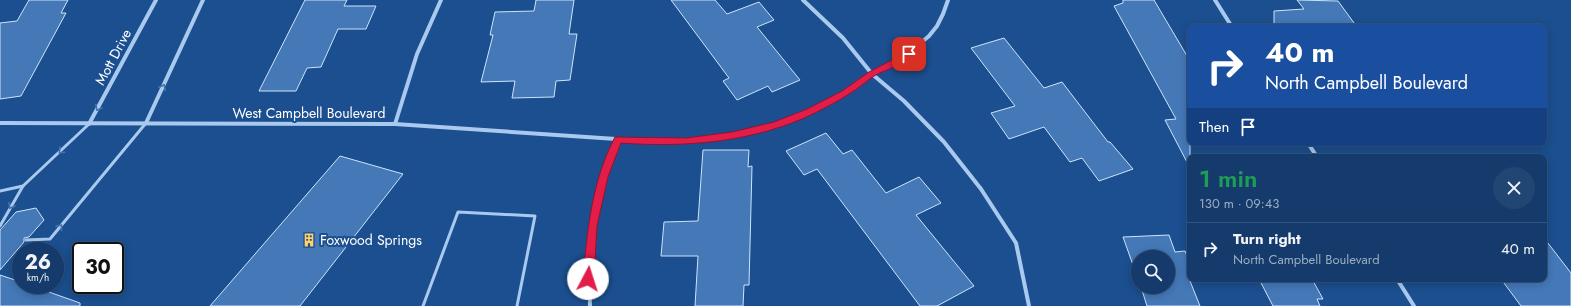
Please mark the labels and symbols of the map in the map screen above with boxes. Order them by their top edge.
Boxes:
street label: Mott Drive [90,25,136,89]
pin [892,37,926,71]
one-way arrow [158,84,166,92]
street label: West Campbell Boulevard [233,103,385,123]
one-way arrow [95,104,102,112]
one-way arrow [58,146,65,153]
one-way arrow [9,202,16,209]
one-way arrow [55,225,62,232]
place label: Foxwood Springs [320,230,422,250]
building icon: Foxwood Springs [301,232,317,248]
speed limit sign: 30 [72,242,124,294]
position arrow [567,258,609,300]

